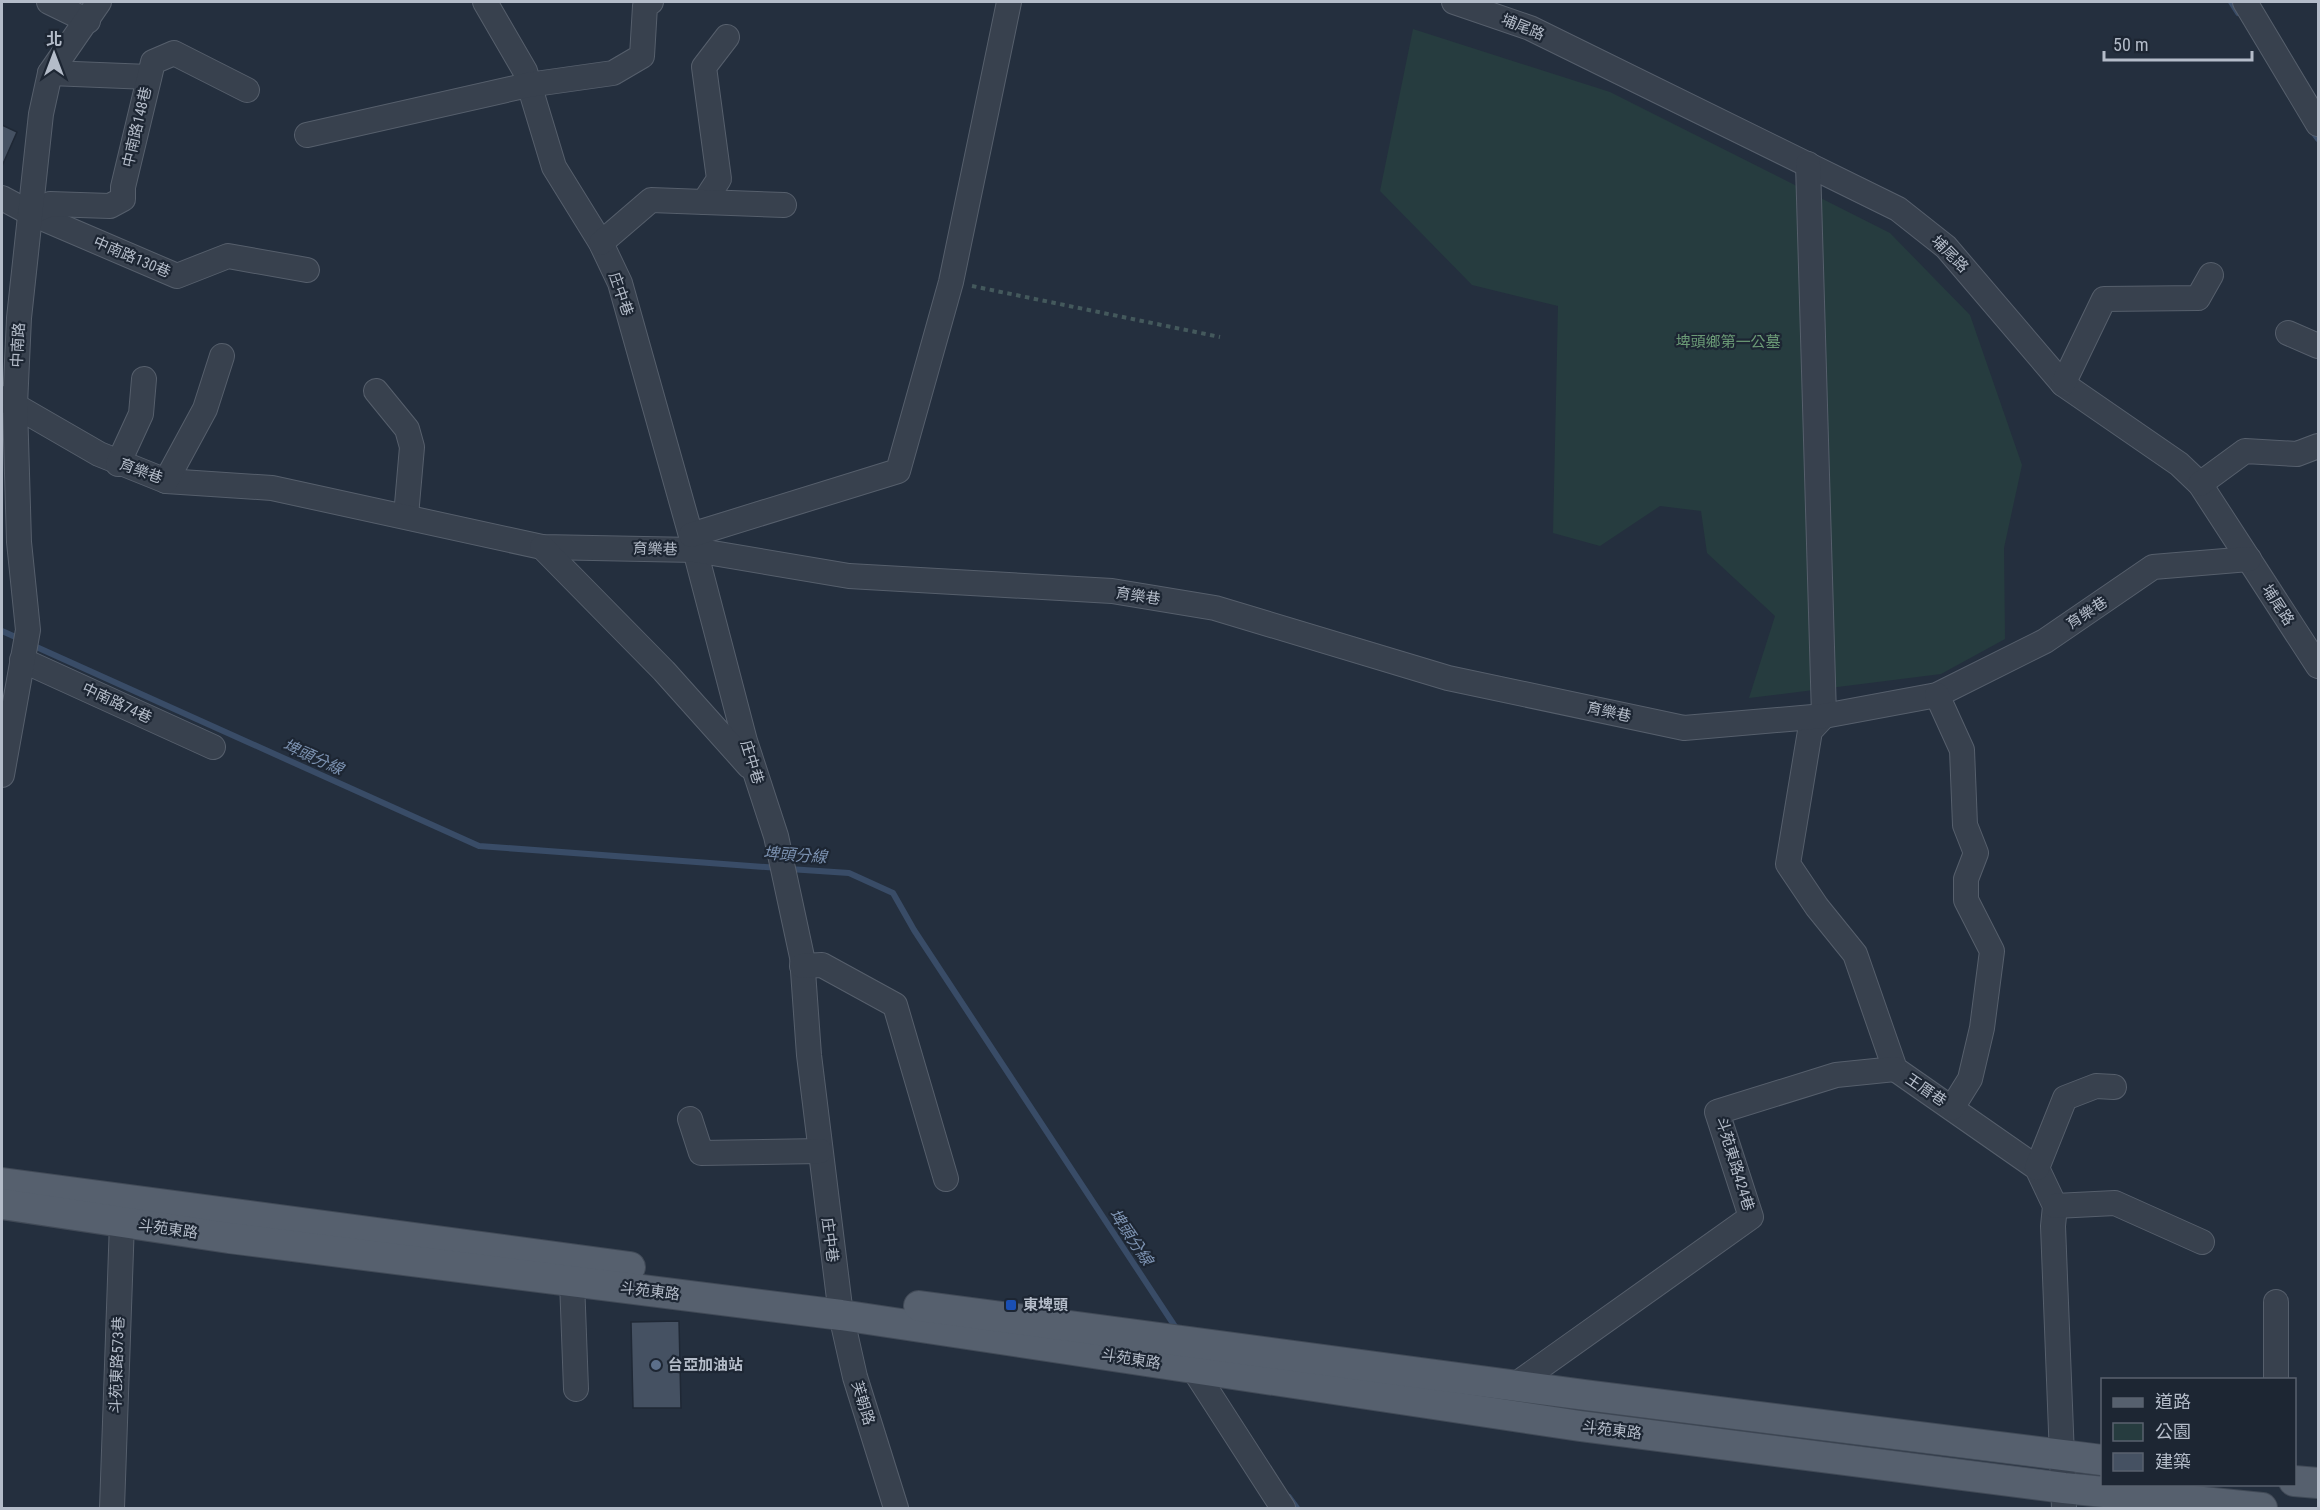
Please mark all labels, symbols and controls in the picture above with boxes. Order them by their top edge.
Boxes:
street label: 埔尾路 [1499,10,1547,44]
north arrow [24,24,84,84]
scale bar [2104,24,2252,62]
text: 北 [46,30,62,49]
text: 50 m [2113,34,2148,55]
street label: 中南路148巷 [119,85,155,169]
street label: 埔尾路 [1928,232,1972,276]
street label: 中南路130巷 [91,233,173,281]
street label: 庄中巷 [605,270,637,318]
street label: 中南路 [8,322,28,368]
park label: 埤頭鄉第一公墓 [1675,333,1781,351]
street label: 育樂巷 [117,455,165,487]
street label: 育樂巷 [632,540,678,558]
street label: 埔尾路 [2258,581,2298,629]
street label: 育樂巷 [1114,584,1162,608]
street label: 育樂巷 [2063,593,2111,633]
street label: 中南路74巷 [79,679,155,727]
street label: 育樂巷 [1585,699,1633,725]
water label: 埤頭分線 [280,735,348,780]
street label: 庄中巷 [737,738,767,786]
water label: 埤頭分線 [762,843,830,867]
street label: 王厝巷 [1902,1070,1950,1110]
street label: 斗苑東路424巷 [1712,1115,1758,1213]
water label: 埤頭分線 [1105,1205,1158,1270]
street label: 斗苑東路 [137,1216,199,1242]
street label: 庄中巷 [818,1217,842,1263]
street label: 斗苑東路 [619,1278,681,1304]
place label: 東埤頭 [1023,1296,1068,1314]
marker: 東埤頭 [1004,1298,1018,1312]
street label: 斗苑東路573巷 [106,1316,128,1414]
street label: 斗苑東路 [1100,1345,1162,1373]
place label: 台亞加油站 [668,1356,743,1374]
marker: 台亞加油站 [649,1358,663,1372]
legend [2101,1378,2296,1486]
street label: 芙朝路 [848,1379,878,1427]
text: 道路 [2155,1391,2191,1412]
street label: 斗苑東路 [1581,1417,1643,1443]
text: 公園 [2155,1421,2191,1442]
text: 建築 [2155,1451,2191,1472]

